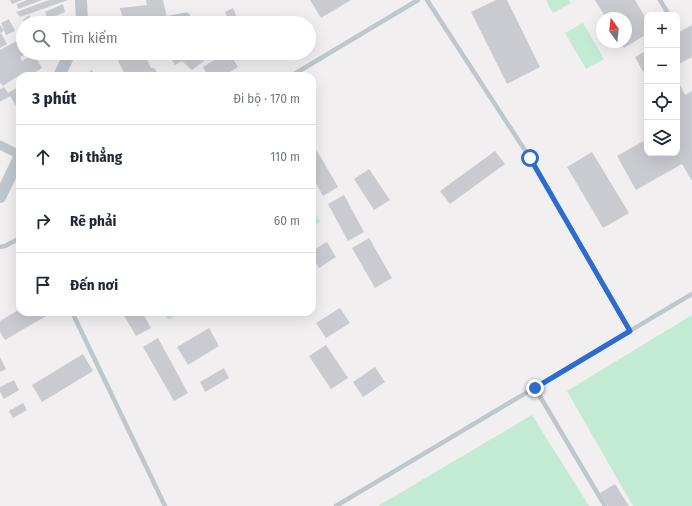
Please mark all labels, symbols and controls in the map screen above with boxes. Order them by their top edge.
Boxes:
north arrow [596,12,632,48]
map controls [644,12,680,156]
button: + [644,12,680,48]
search box [16,16,316,60]
icon: search [30,27,52,49]
text: Tìm kiếm [62,29,118,47]
button: − [644,48,680,84]
button: locate [644,84,680,120]
text: 3 phút [32,88,77,109]
text: Đi bộ · 170 m [233,91,300,106]
button: layers [644,120,680,156]
icon: ahead [32,146,54,168]
text: Đi thẳng [70,148,122,166]
text: 110 m [270,149,300,164]
route start [521,149,539,167]
icon: right [32,210,54,232]
text: Rẽ phải [70,212,116,230]
text: 60 m [274,213,300,228]
icon: arrive [32,274,54,296]
text: Đến nơi [70,276,118,294]
route end [526,379,544,397]

